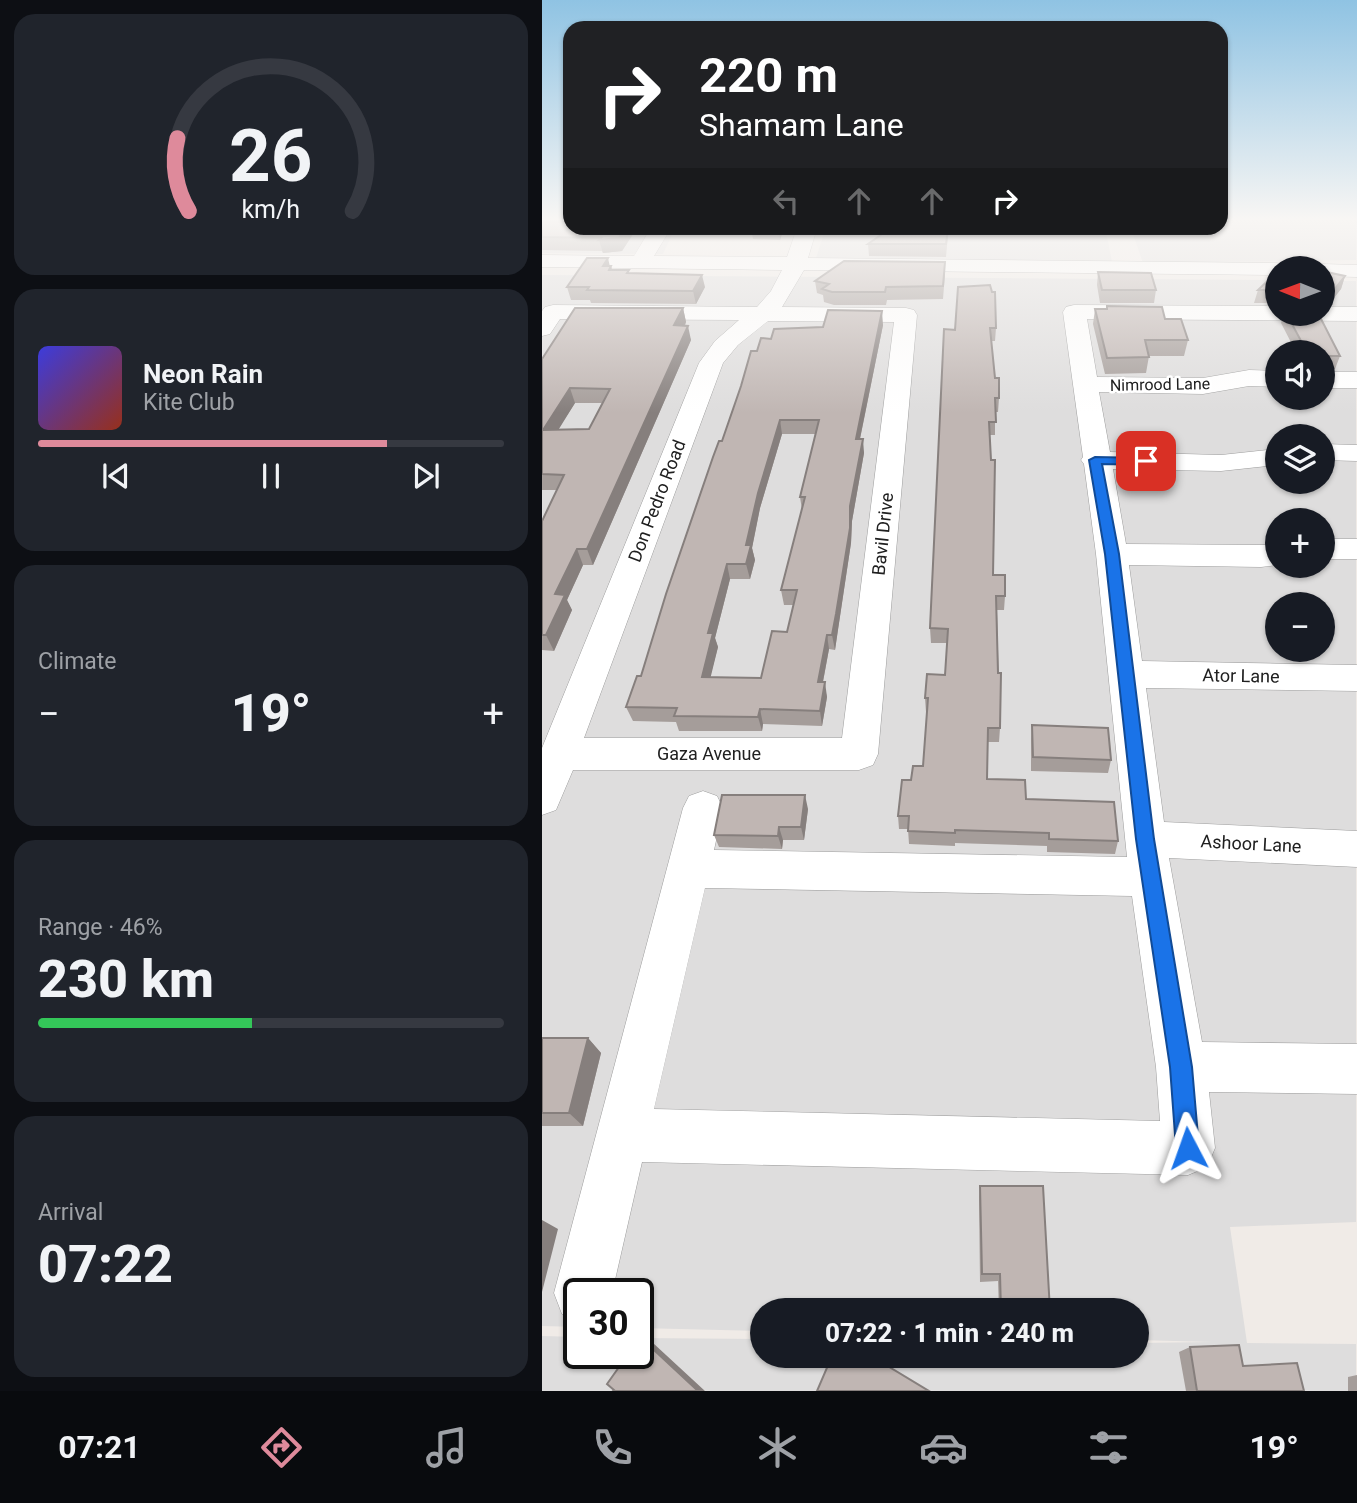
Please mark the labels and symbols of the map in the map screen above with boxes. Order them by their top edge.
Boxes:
north arrow [1265,256,1335,326]
street label: Nimrood Lane [1110,374,1210,395]
pin [1116,431,1176,491]
street label: Don Pedro Road [624,437,690,565]
street label: Bavil Drive [868,491,897,576]
street label: Ator Lane [1202,664,1280,687]
street label: Gaza Avenue [657,743,761,764]
street label: Ashoor Lane [1200,830,1302,857]
position arrow [1151,1111,1225,1185]
speed limit sign: 30 [563,1278,654,1369]

